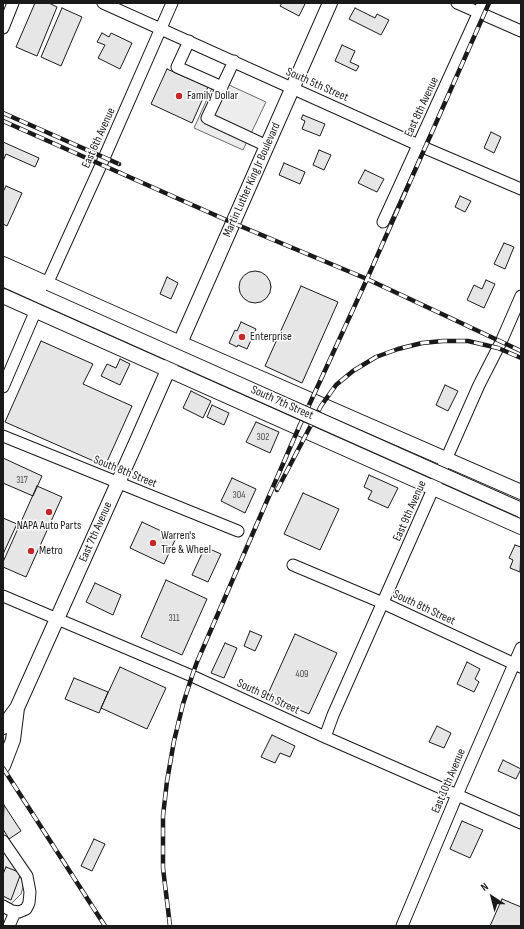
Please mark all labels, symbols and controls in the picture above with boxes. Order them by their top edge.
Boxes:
street label: South 5th Street [284,65,350,105]
street label: East 8th Avenue [402,75,442,139]
place label: Family Dollar [187,89,238,103]
marker: Family Dollar [174,91,184,101]
street label: East 6th Avenue [79,106,119,170]
street label: Martin Luther King Jr Boulevard [220,121,284,239]
place label: Enterprise [250,330,292,344]
marker: Enterprise [237,332,247,342]
street label: South 7th Street [249,383,315,423]
house number: 302 [257,431,269,443]
street label: South 8th Street [91,453,159,491]
house number: 317 [16,474,28,486]
street label: East 9th Avenue [390,479,430,543]
house number: 304 [233,489,245,501]
street label: East 7th Avenue [76,500,116,564]
marker: NAPA Auto Parts [44,507,54,517]
place label: NAPA Auto Parts [17,519,81,533]
place label: Warren's Tire & Wheel [161,529,211,557]
marker: Warren's Tire & Wheel [148,538,158,548]
place label: Metro [39,544,63,558]
marker: Metro [26,546,36,556]
street label: South 8th Street [391,587,457,629]
house number: 311 [168,612,180,624]
house number: 409 [295,668,309,680]
street label: South 9th Street [234,676,302,718]
street label: East 10th Avenue [429,746,469,816]
north arrow [472,877,512,917]
text: N [478,880,491,894]

